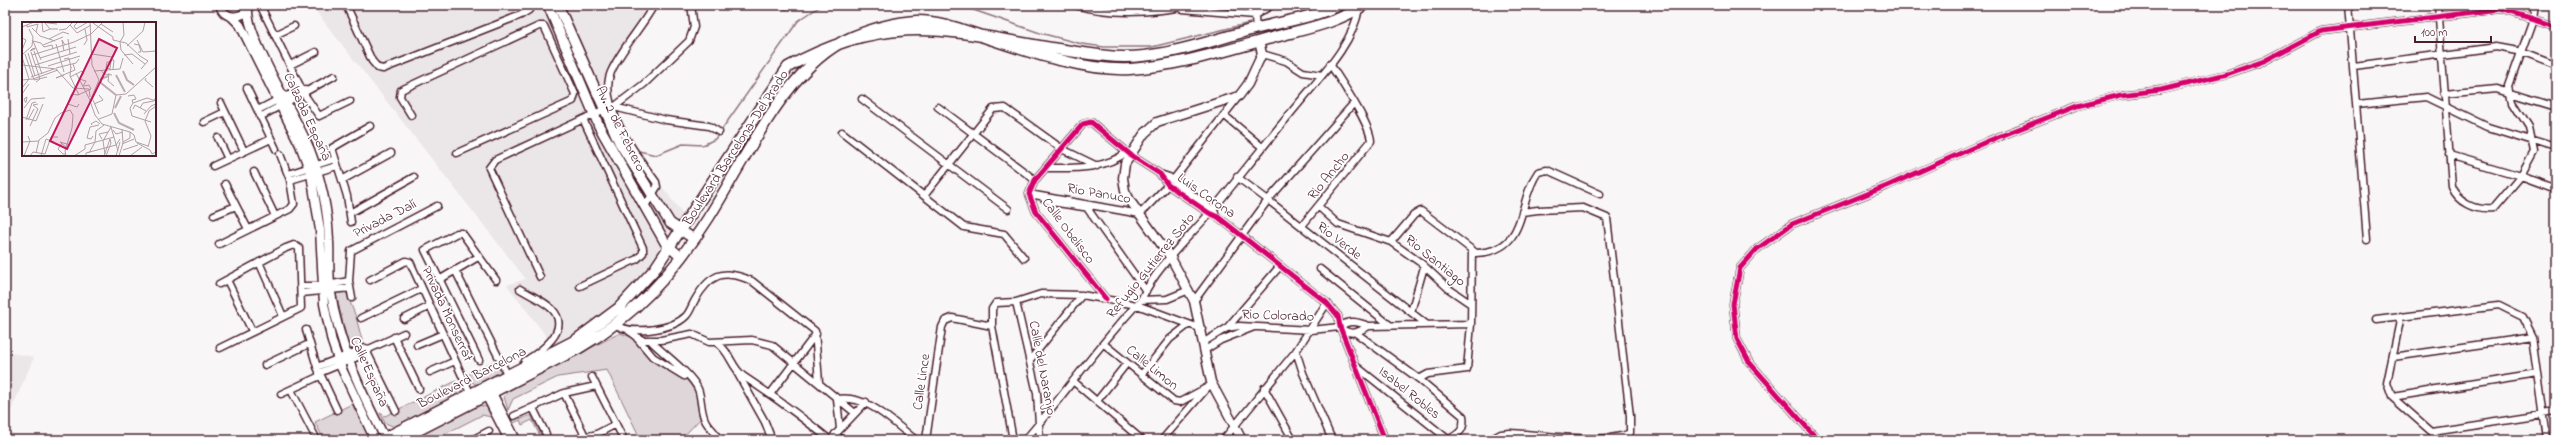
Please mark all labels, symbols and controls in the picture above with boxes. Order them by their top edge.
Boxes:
scale bar [2415,18,2491,44]
inset map [22,22,156,156]
text: 100 m [2421,24,2448,42]
street label: Boulevard Barcelona-Del Prado [677,66,794,231]
street label: Calzada España [277,69,337,165]
street label: Av. 2 de Febrero [589,83,651,175]
street label: Rio Ancho [1303,147,1355,205]
street label: Luis Corona [1172,168,1240,224]
street label: Rio Panuco [1066,178,1132,210]
street label: Privada Dalí [350,194,421,244]
street label: Calle Obelisco [1036,194,1100,268]
street label: Refugio Gutierrez Soto [1102,209,1201,324]
street label: Rio Verde [1312,217,1367,266]
street label: Rio Santiago [1399,230,1470,293]
street label: Privada Monserrat [416,263,478,365]
street label: Rio Colorado [1242,304,1314,328]
street label: Calle del Naranjo [1023,319,1061,417]
street label: Calle España [344,333,394,411]
street label: Calle Limon [1121,340,1183,396]
street label: Boulevard Barcelona [413,341,530,415]
street label: Calle Lince [908,352,936,412]
street label: Isabel Robles [1373,361,1445,425]

